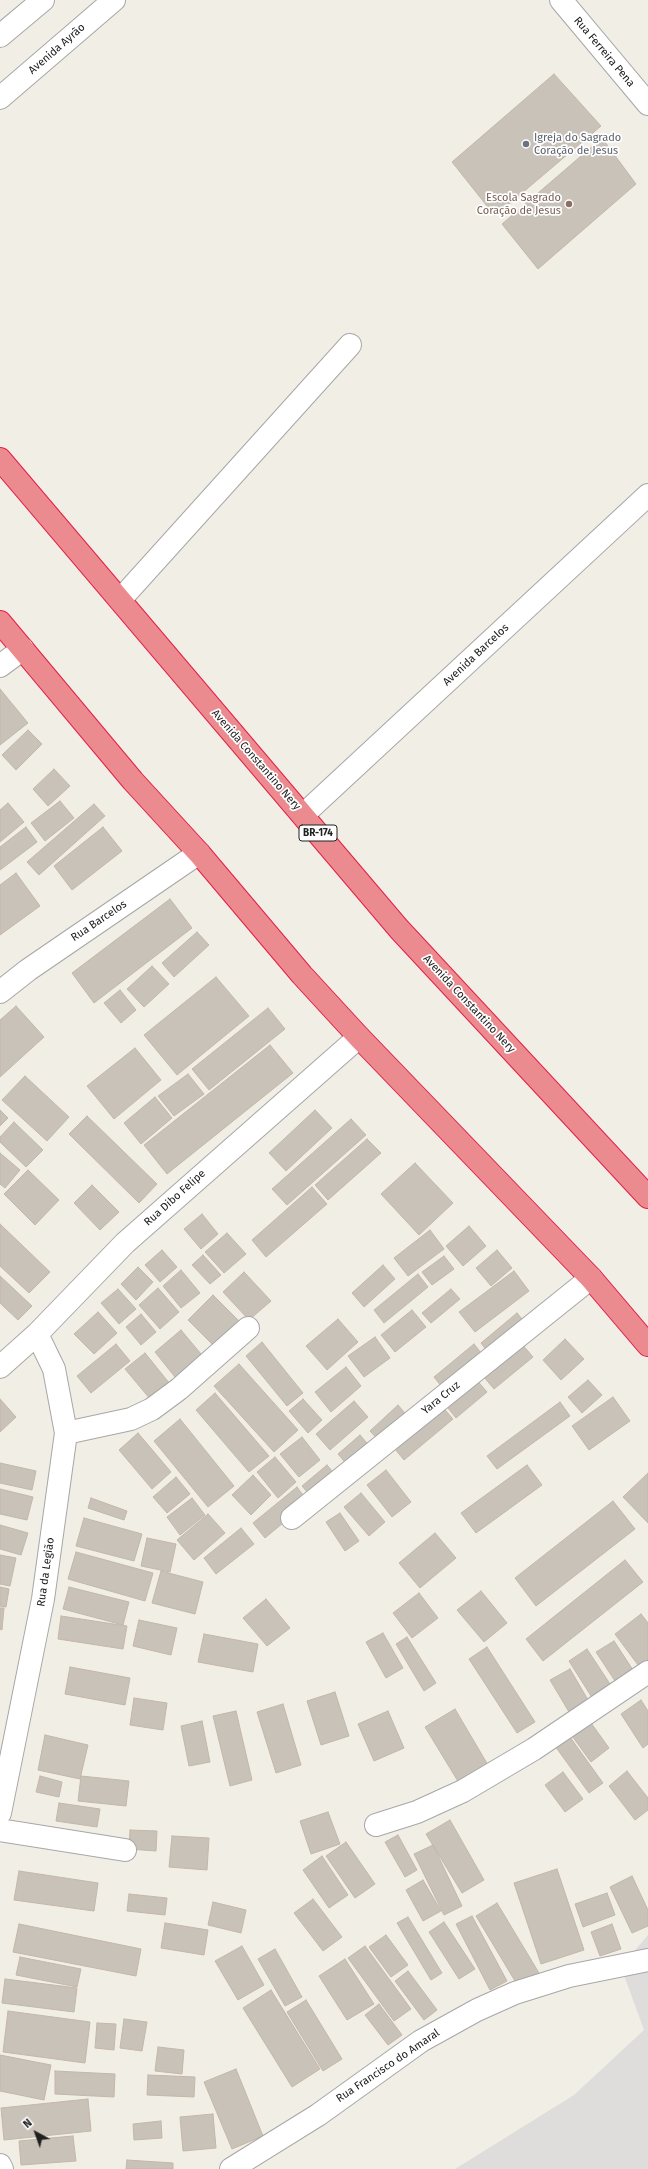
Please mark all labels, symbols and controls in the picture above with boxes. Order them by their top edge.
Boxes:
street label: Rua Ferreira Pena [571,14,637,90]
street label: Avenida Ayrão [26,21,88,77]
place label: Igreja do Sagrado Coração de Jesus [534,131,621,157]
marker: Igreja do Sagrado Coração de Jesus [521,139,531,149]
place label: Escola Sagrado Coração de Jesus [477,191,561,217]
marker: Escola Sagrado Coração de Jesus [564,199,574,209]
street label: Avenida Barcelos [440,621,512,689]
street label: Avenida Constantino Nery [209,707,303,813]
road number: BR-174 [299,825,337,841]
street label: Rua Barcelos [69,898,129,944]
street label: Avenida Constantino Nery [420,952,518,1056]
street label: Rua Dibo Felipe [142,1167,208,1229]
street label: Yara Cruz [419,1379,463,1417]
street label: Rua da Legião [35,1536,57,1608]
street label: Rua Francisco do Amaral [334,2026,442,2106]
north arrow [16,2113,56,2153]
text: N [21,2116,35,2131]

